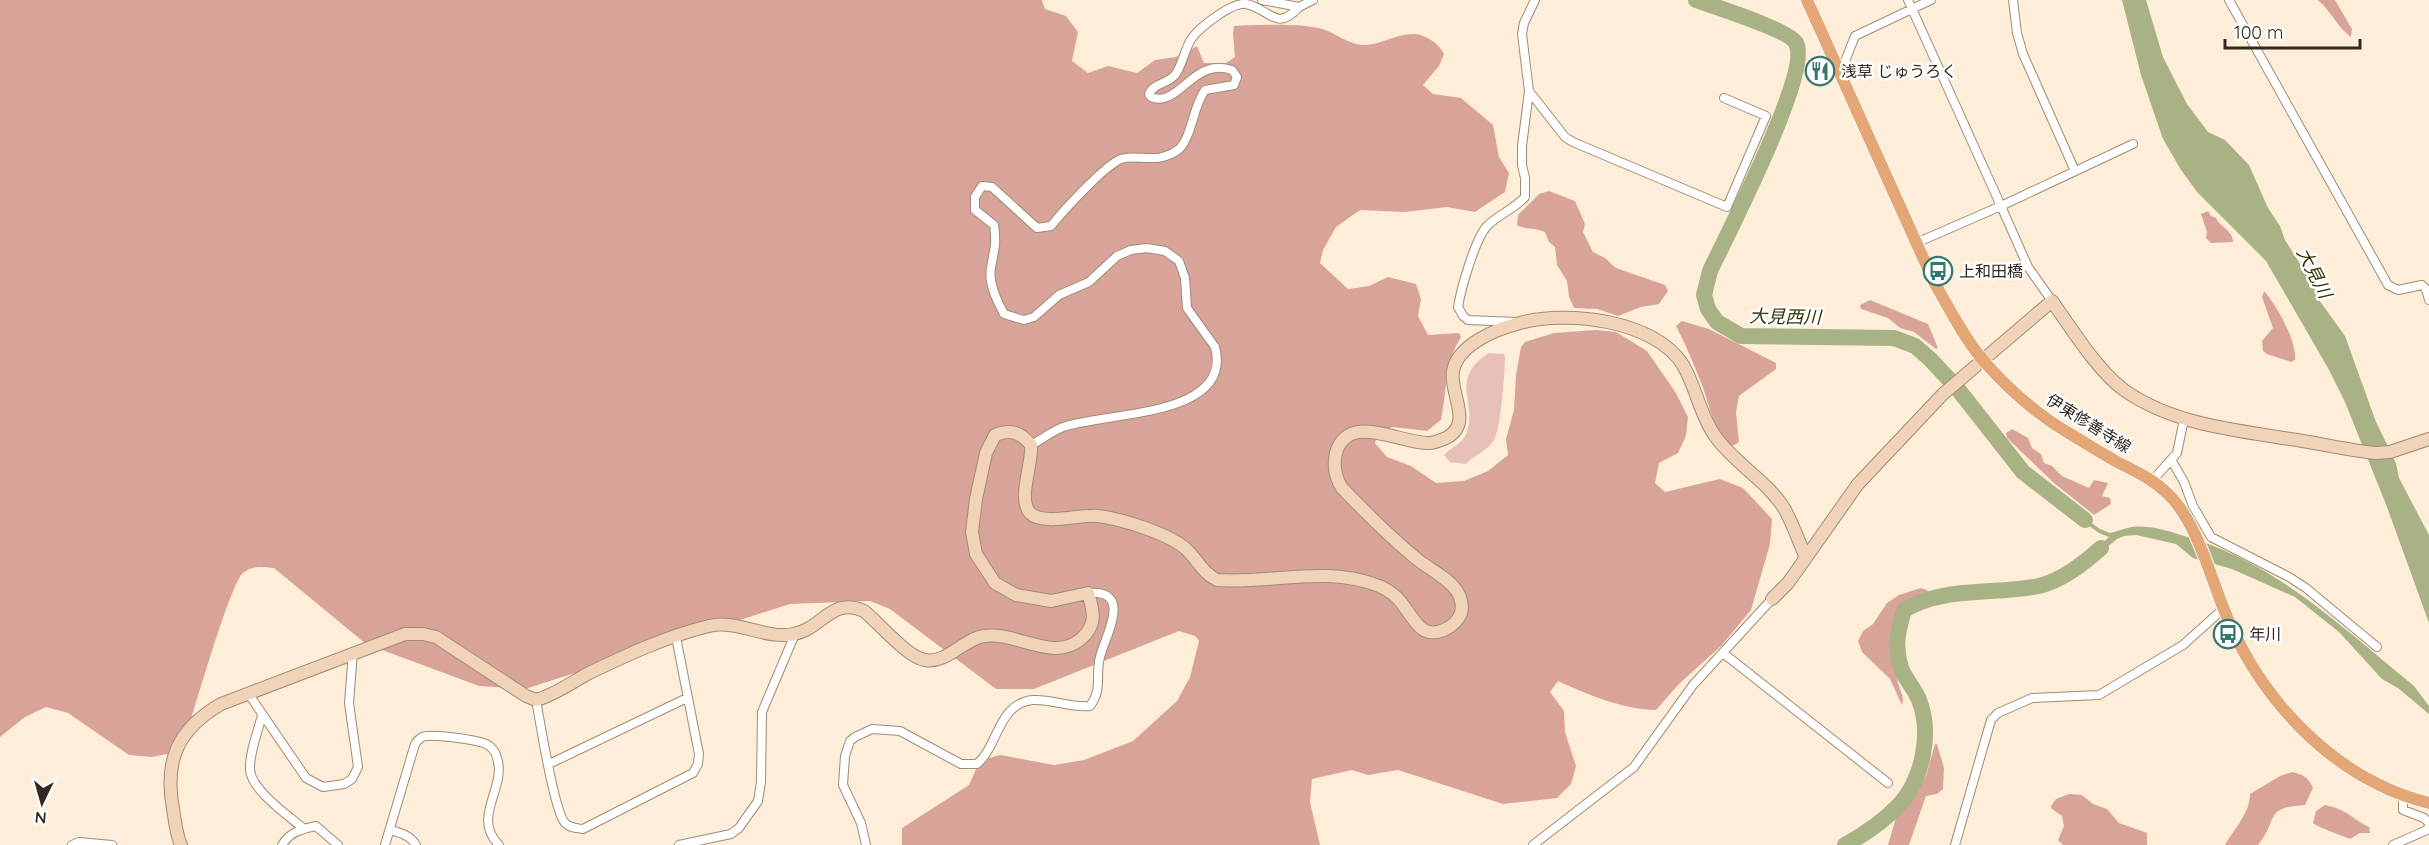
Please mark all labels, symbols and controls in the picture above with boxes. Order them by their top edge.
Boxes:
scale bar [2225,12,2360,50]
text: 100 m [2234,21,2283,44]
restaurant icon: 浅草 じゅうろく [1804,55,1836,87]
place label: 浅草 じゅうろく [1841,61,1957,81]
water label: 大見川 [2292,243,2338,304]
bus stop icon: 上和田橋 [1922,255,1954,287]
place label: 上和田橋 [1959,261,2023,281]
water label: 大見西川 [1749,304,1823,329]
street label: 伊東修善寺線 [2043,389,2135,457]
bus stop icon: 年川 [2212,618,2244,650]
place label: 年川 [2249,624,2281,644]
north arrow [12,773,72,833]
text: N [34,807,47,828]

